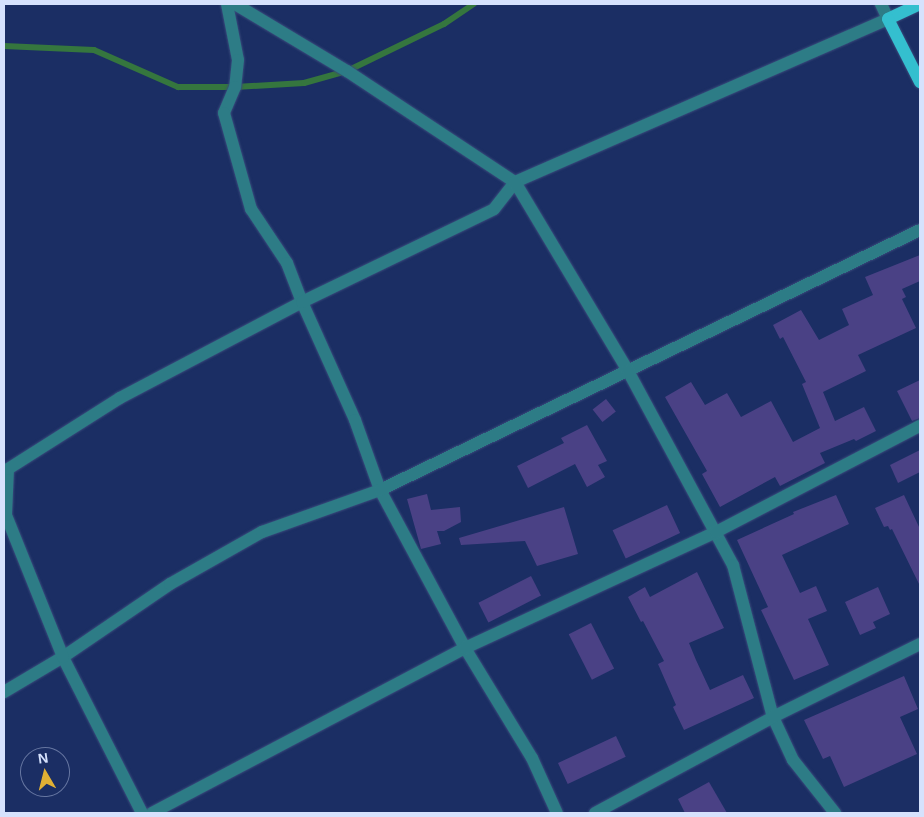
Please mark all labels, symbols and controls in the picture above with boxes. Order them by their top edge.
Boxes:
north arrow [20,747,70,797]
text: N [37,750,49,767]

